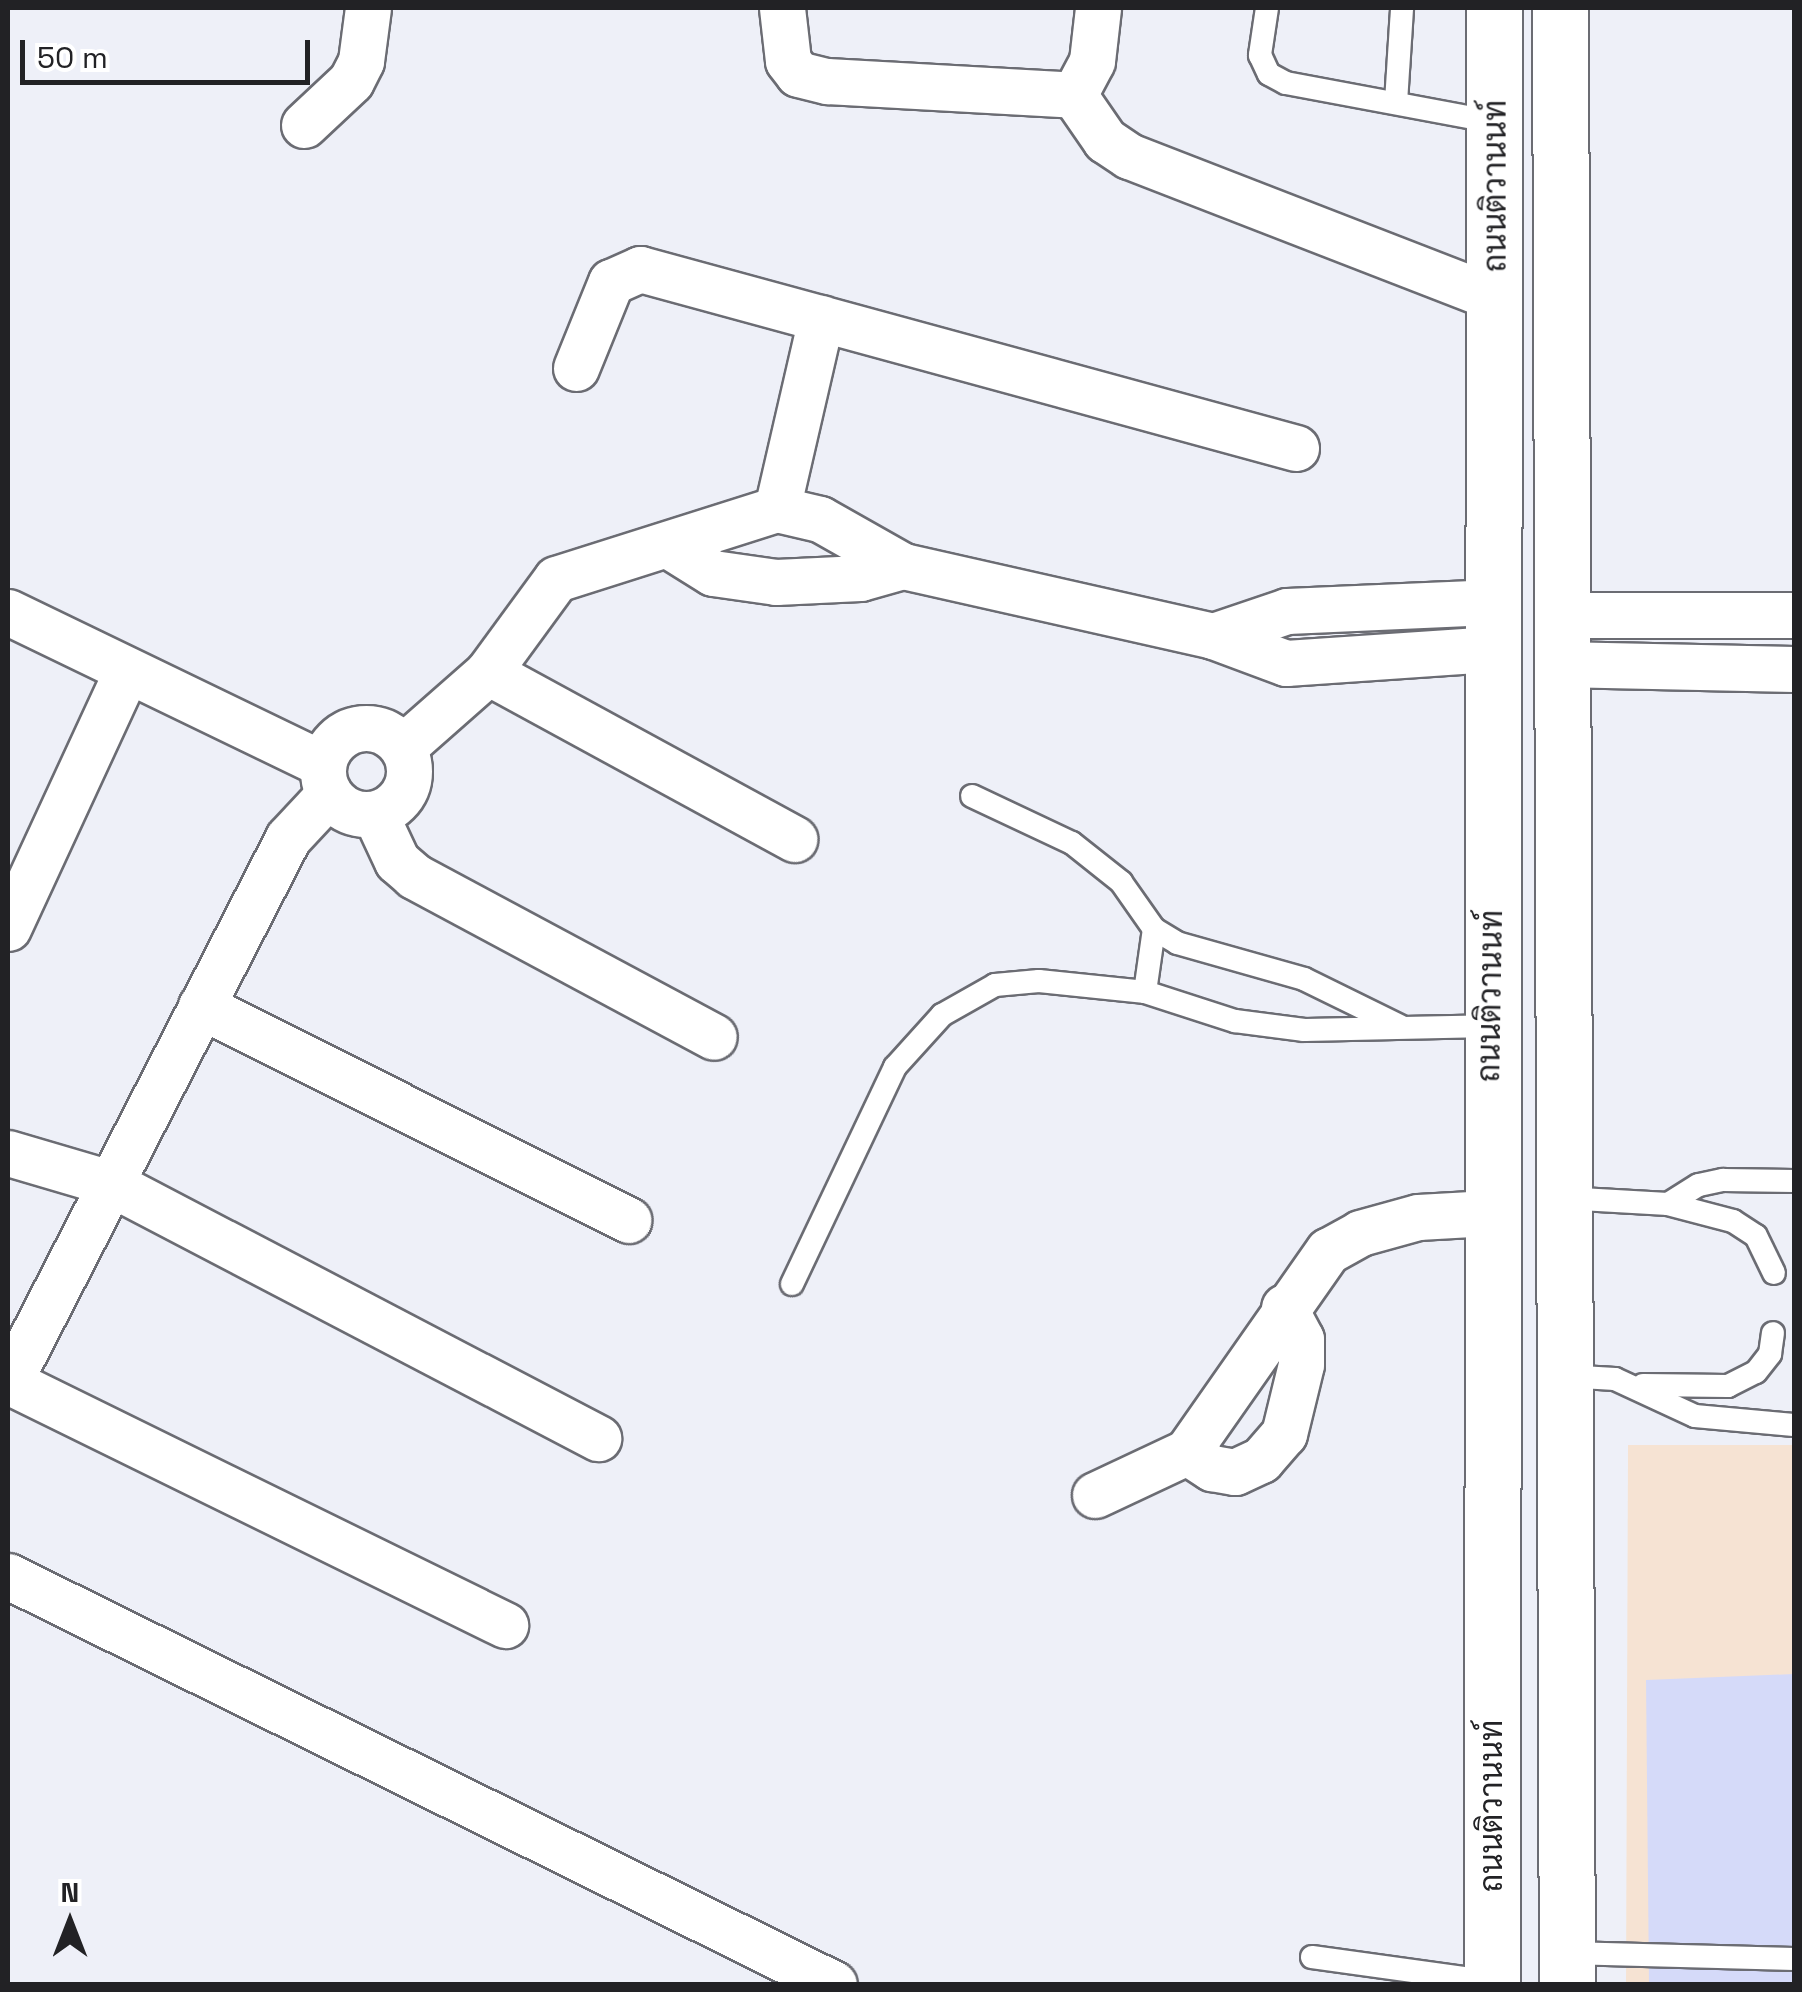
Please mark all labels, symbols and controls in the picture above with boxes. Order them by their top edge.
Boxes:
scale bar [25,20,315,82]
text: 50 m [37,38,108,77]
street label: ถนนติวานนท์ [1476,100,1514,272]
street label: ถนนติวานนท์ [1469,909,1511,1083]
street label: ถนนติวานนท์ [1472,1720,1510,1892]
north arrow [20,1872,120,1972]
text: N [61,1874,79,1910]

